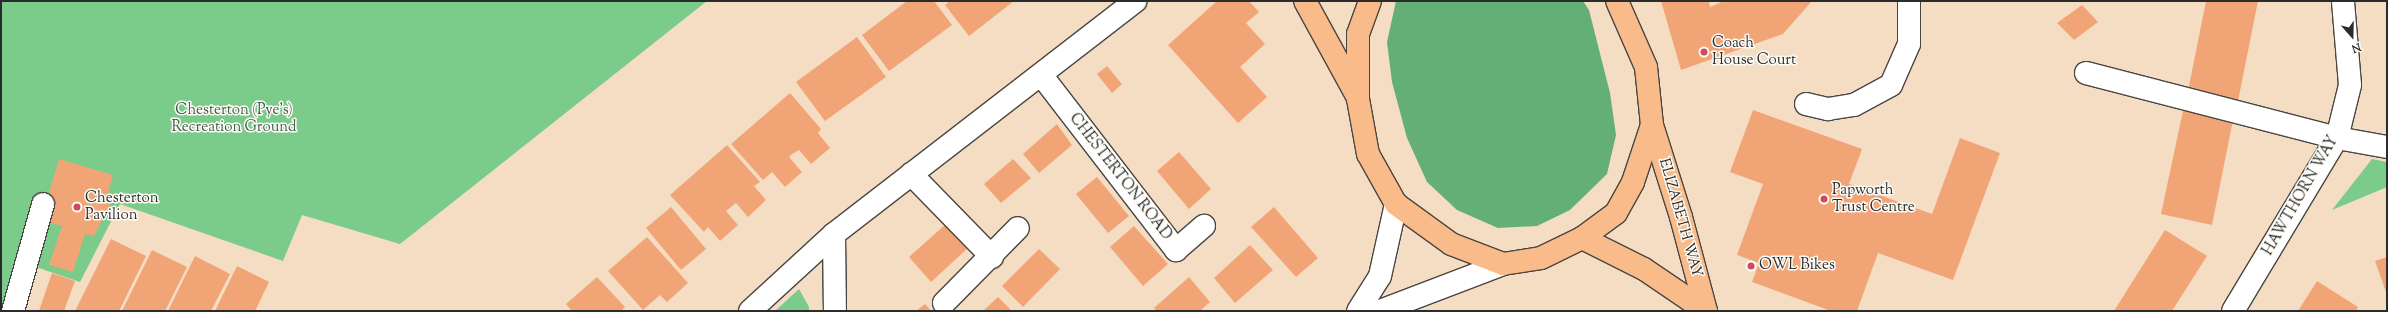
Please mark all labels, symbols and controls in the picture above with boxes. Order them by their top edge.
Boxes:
north arrow [2332,16,2372,56]
place label: Coach House Court [1712,34,1796,69]
text: N [2349,38,2363,56]
marker: Coach House Court [1699,47,1709,57]
park label: Chesterton (Pye's) Recreation Ground [172,101,296,136]
street label: CHESTERTON ROAD [1065,110,1175,244]
street label: HAWTHORN WAY [2259,133,2343,259]
street label: ELIZABETH WAY [1654,156,1706,280]
place label: Papworth Trust Centre [1832,181,1915,216]
place label: Chesterton Pavilion [85,189,159,224]
marker: Papworth Trust Centre [1819,194,1829,204]
marker: Chesterton Pavilion [72,202,82,212]
place label: OWL Bikes [1759,257,1835,275]
marker: OWL Bikes [1746,261,1756,271]

